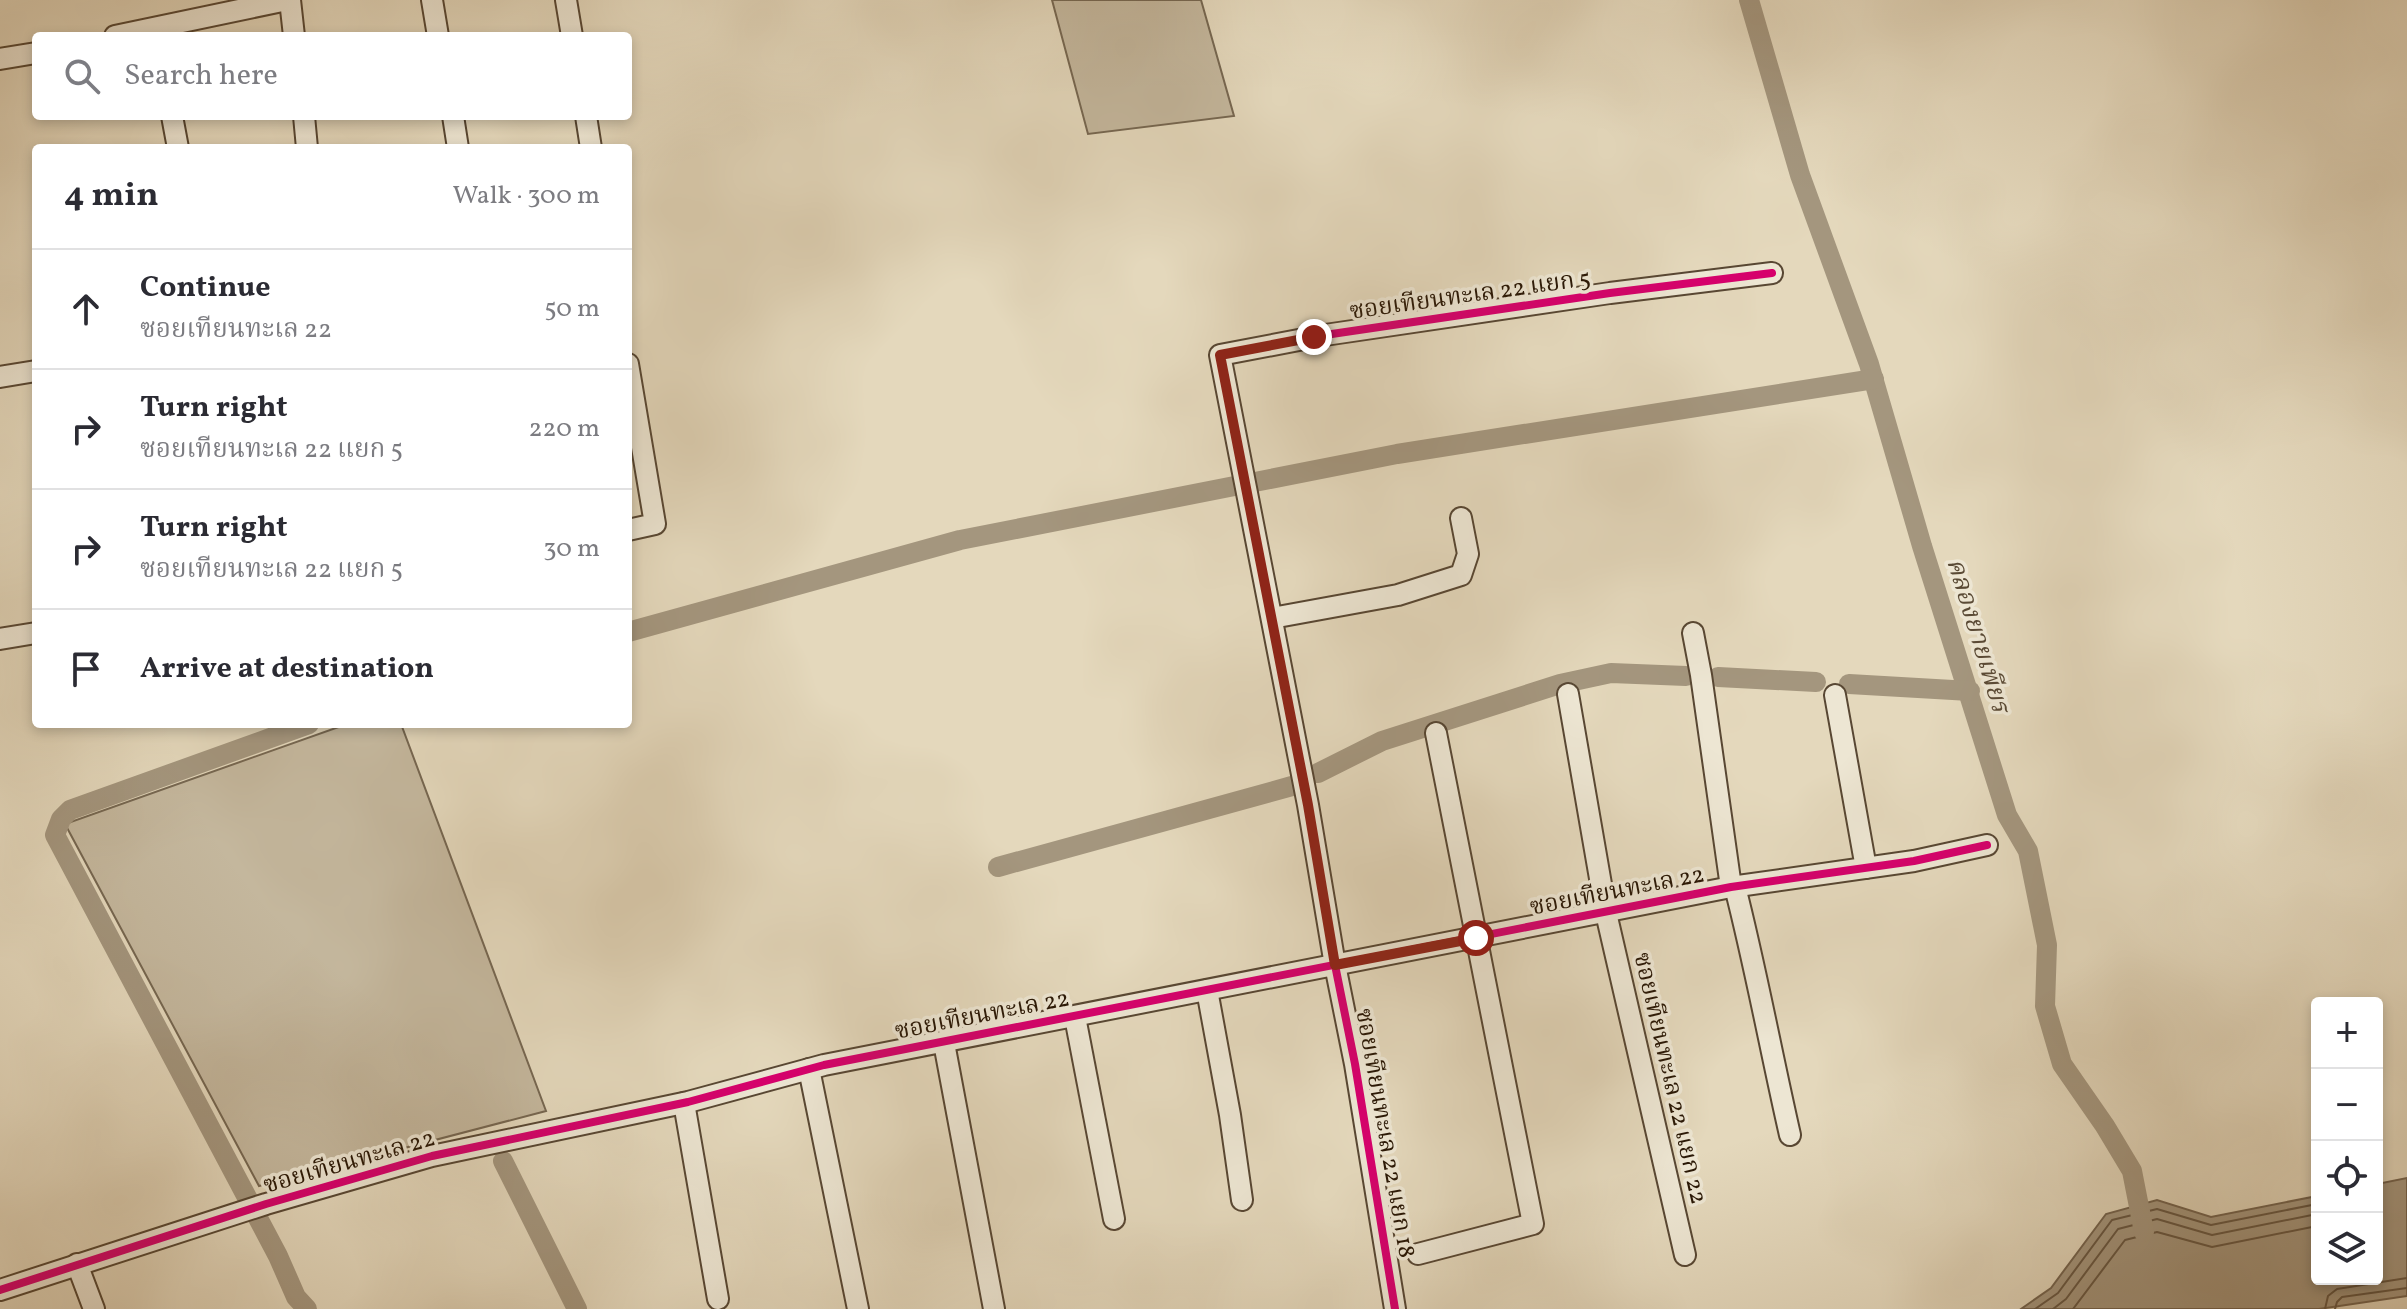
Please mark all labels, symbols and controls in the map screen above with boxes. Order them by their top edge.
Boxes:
search box [32,32,632,120]
icon: search [60,54,104,98]
text: Search here [124,55,278,97]
text: 4 min [64,173,159,220]
text: Walk · 300 m [453,178,600,214]
street label: ซอยเทียนทะเล 22 แยก 5 [1348,262,1593,330]
text: Continue [140,267,271,309]
icon: ahead [64,287,108,331]
text: 50 m [544,291,600,327]
text: ซอยเทียนทะเล 22 [140,312,332,348]
route end [1296,319,1332,355]
text: Turn right [140,387,288,429]
icon: right [64,407,108,451]
text: 220 m [528,411,600,447]
text: ซอยเทียนทะเล 22 แยก 5 [140,432,403,468]
text: Turn right [140,507,288,549]
icon: right [64,527,108,571]
text: 30 m [543,531,600,567]
text: ซอยเทียนทะเล 22 แยก 5 [140,552,403,588]
water label: คลองยายเพียร [1936,554,2019,720]
icon: arrive [64,647,108,691]
text: Arrive at destination [140,648,434,690]
street label: ซอยเทียนทะเล 22 [1527,858,1708,926]
route start [1458,920,1494,956]
street label: ซอยเทียนทะเล 22 แยก 22 [1624,949,1715,1208]
street label: ซอยเทียนทะเล 22 [892,982,1073,1050]
map controls [2311,997,2383,1285]
button: + [2311,997,2383,1069]
street label: ซอยเทียนทะเล 22 แยก 18 [1345,1006,1423,1261]
button: − [2311,1069,2383,1141]
street label: ซอยเทียนทะเล 22 [260,1122,439,1204]
button: locate [2311,1141,2383,1213]
button: layers [2311,1213,2383,1285]

